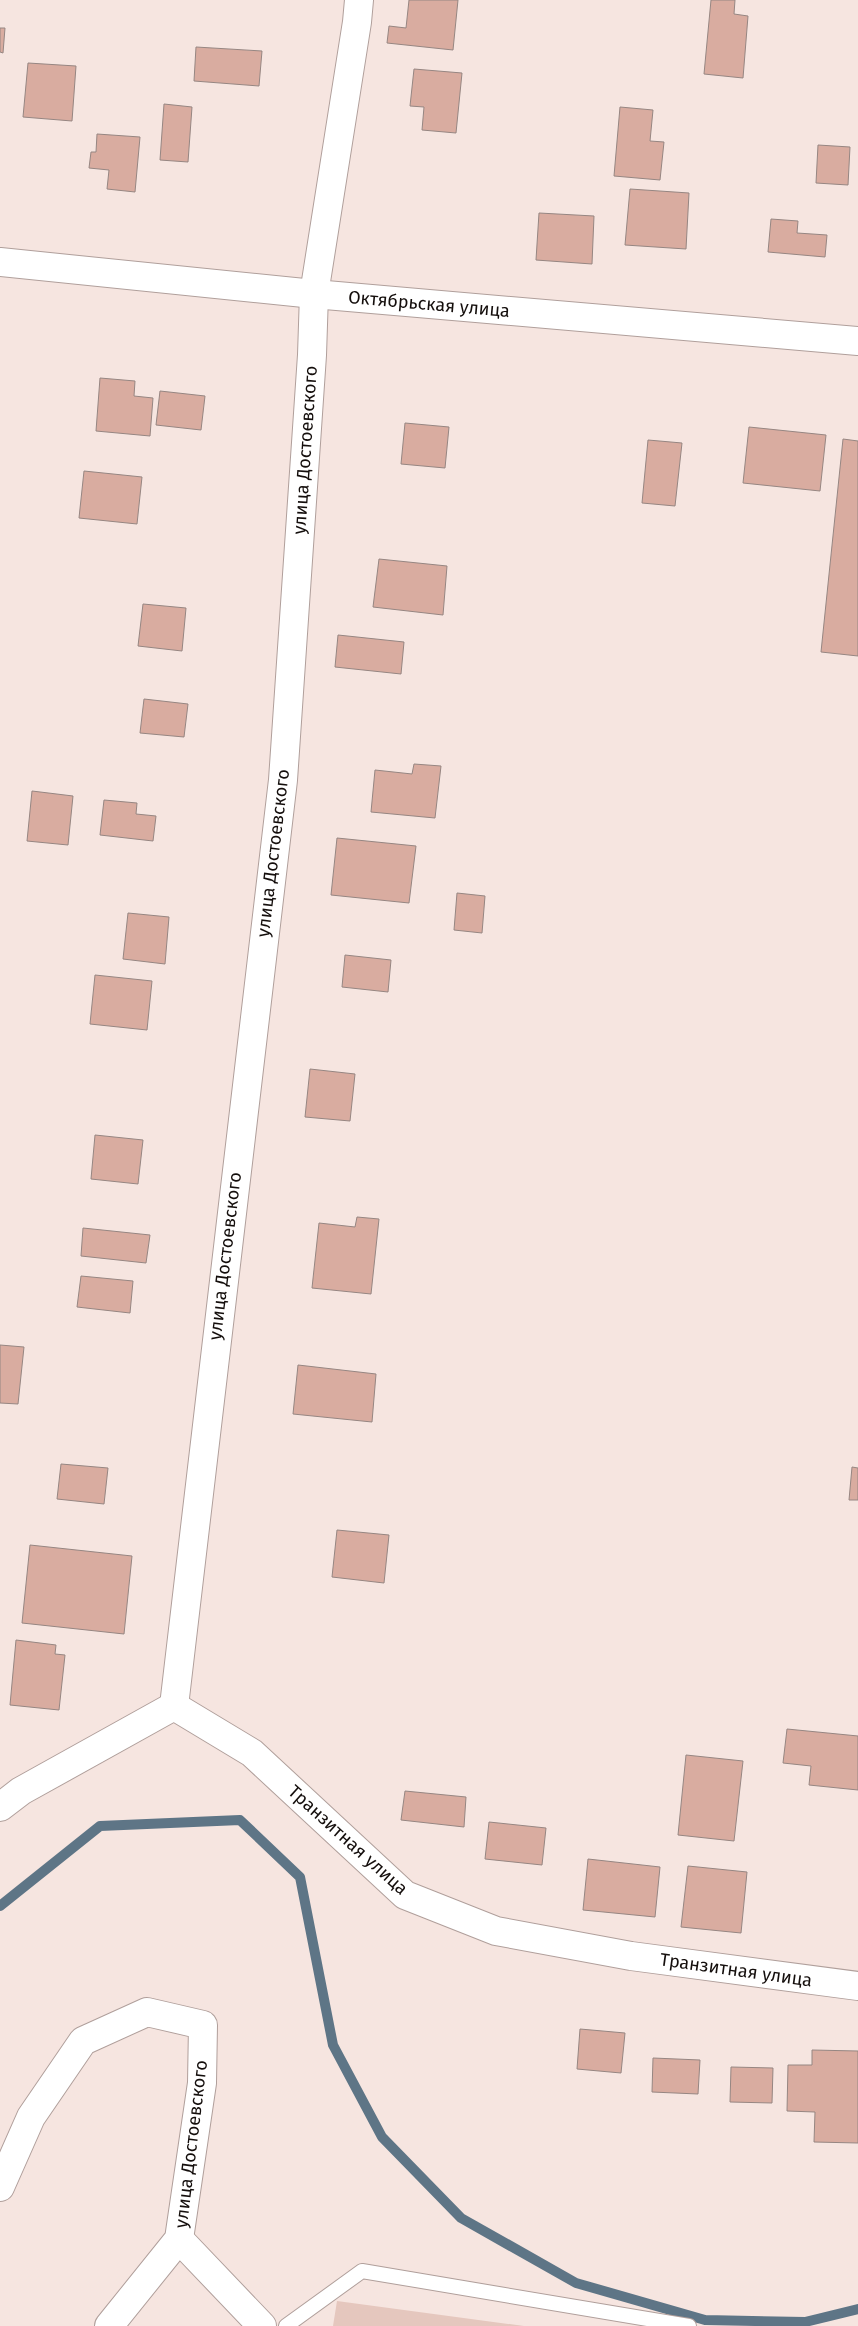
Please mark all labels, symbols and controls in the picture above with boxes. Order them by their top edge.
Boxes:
street label: Октябрьская улица [347,286,511,322]
street label: улица Достоевского [288,365,322,535]
street label: улица Достоевского [252,768,294,938]
street label: улица Достоевского [204,1171,246,1341]
street label: Транзитная улица [284,1780,412,1900]
street label: Транзитная улица [658,1948,814,1992]
street label: улица Достоевского [170,2059,212,2229]

